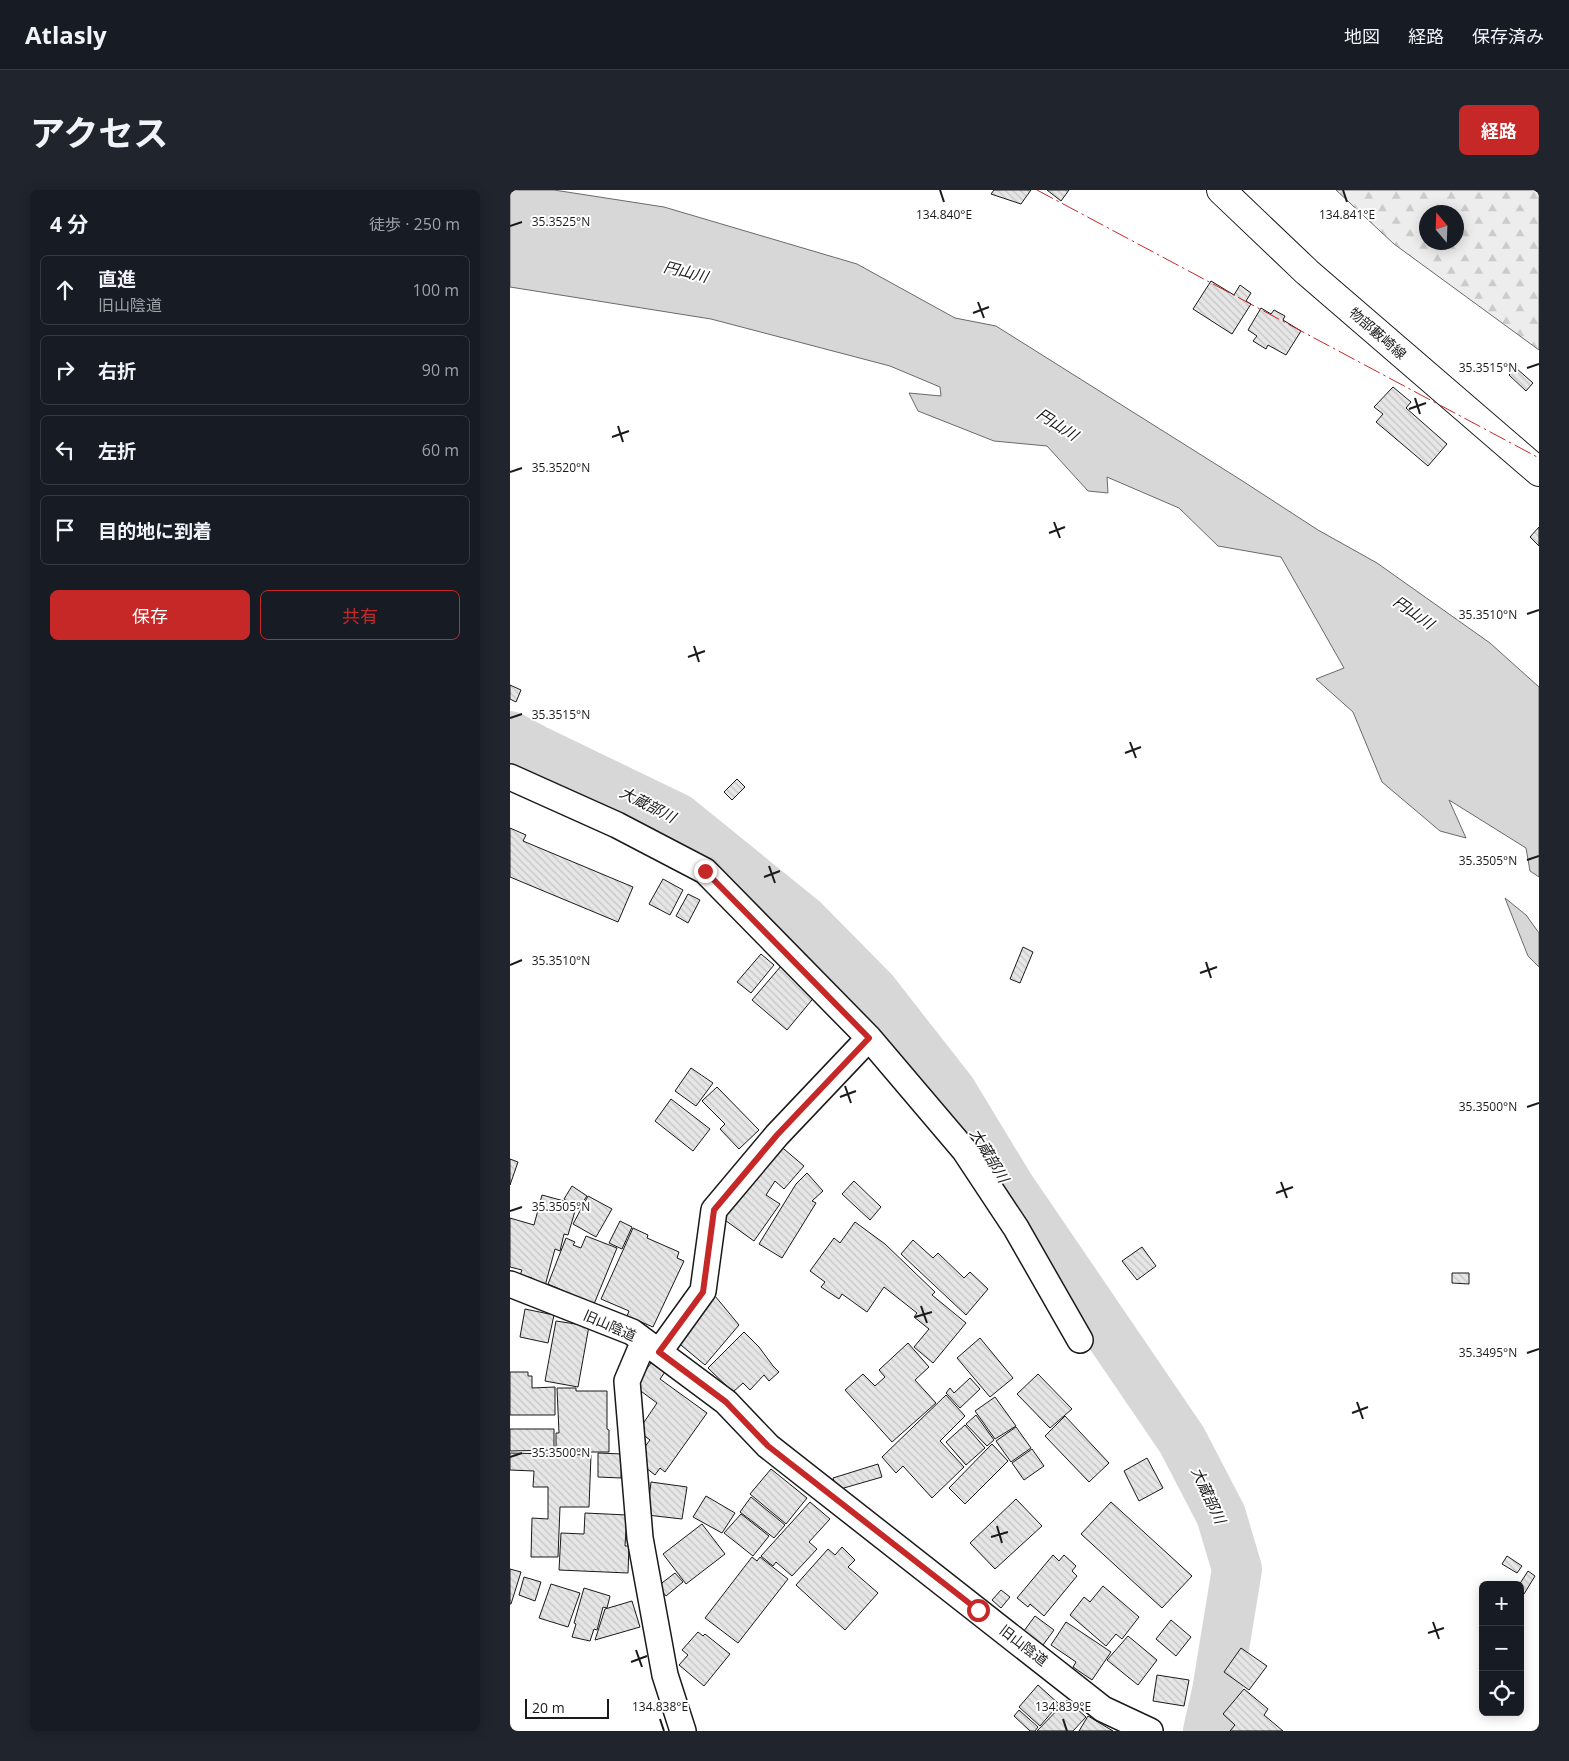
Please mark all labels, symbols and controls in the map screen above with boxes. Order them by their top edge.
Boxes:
text: Atlasly [25,18,107,51]
text: 地図 [1344,24,1380,48]
text: 経路 [1408,24,1444,48]
text: 保存済み [1472,24,1544,48]
button: 経路 [1459,105,1539,155]
text: アクセス [30,109,168,156]
north arrow [1419,205,1464,250]
text: 134.840°E [916,206,972,223]
text: 134.841°E [1319,206,1375,223]
text: 4 分 [50,210,88,238]
text: 徒歩 · 250 m [369,213,460,235]
text: 35.3525°N [532,213,590,230]
water label: 円山川 [662,256,712,287]
text: 直進 [98,266,136,292]
icon: ahead [51,276,79,304]
text: 100 m [413,279,459,301]
text: 旧山陰道 [98,294,162,316]
street label: 物部藪崎線 [1345,303,1411,363]
icon: right [51,356,79,384]
text: 右折 [98,358,136,384]
text: 90 m [422,359,459,381]
text: 35.3515°N [1459,359,1517,376]
water label: 円山川 [1034,403,1084,446]
icon: left [51,436,79,464]
text: 左折 [98,438,136,464]
text: 60 m [422,439,459,461]
text: 35.3520°N [532,459,590,476]
icon: arrive [51,516,79,544]
text: 目的地に到着 [98,518,212,544]
button: 保存 [50,590,250,640]
button: 共有 [260,590,460,640]
water label: 円山川 [1390,591,1440,634]
text: 35.3510°N [1459,606,1517,623]
text: 35.3515°N [532,706,590,723]
water label: 大蔵部川 [617,781,681,827]
text: 35.3505°N [1459,852,1517,869]
route end [694,860,717,883]
text: 35.3510°N [532,952,590,969]
text: 35.3500°N [1459,1098,1517,1115]
water label: 大蔵部川 [966,1124,1015,1188]
text: 35.3505°N [532,1198,590,1215]
street label: 旧山陰道 [581,1305,639,1345]
text: 35.3495°N [1459,1344,1517,1361]
text: 35.3500°N [532,1444,590,1461]
water label: 大蔵部川 [1187,1464,1232,1528]
map controls [1479,1581,1524,1716]
button: + [1479,1581,1524,1626]
route start [967,1599,990,1622]
street label: 旧山陰道 [996,1620,1052,1670]
button: − [1479,1626,1524,1671]
button: locate [1479,1671,1524,1716]
scale bar [525,1696,609,1719]
text: 20 m [532,1698,565,1717]
text: 134.838°E [632,1698,688,1715]
text: 134.839°E [1035,1698,1091,1715]

